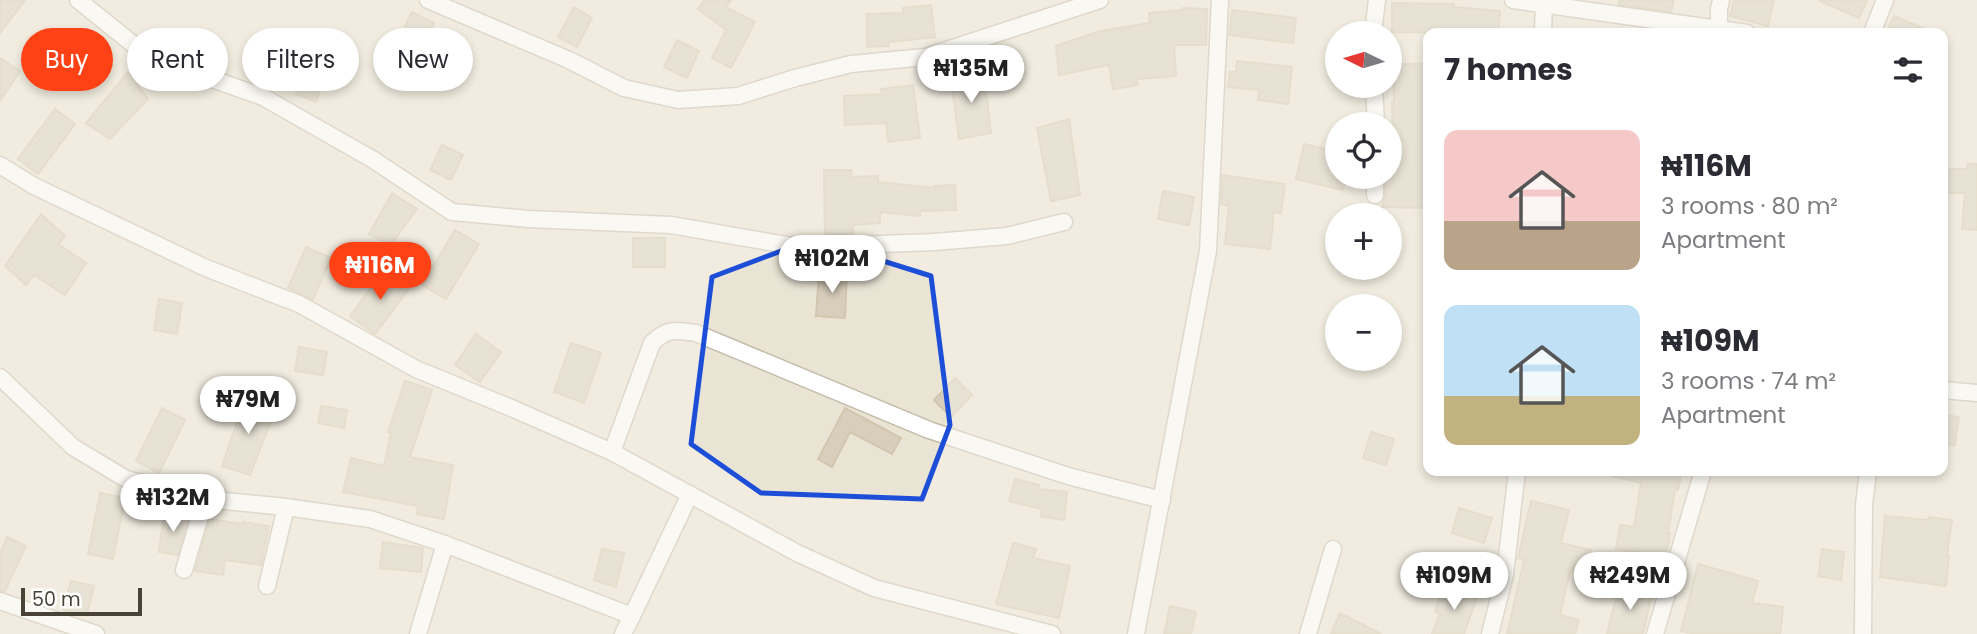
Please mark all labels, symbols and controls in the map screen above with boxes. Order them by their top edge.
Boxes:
north arrow [1325,21,1402,98]
map controls [1325,21,1402,371]
chip: Buy [21,28,113,91]
chip: Rent [127,28,228,91]
chip: Filters [242,28,359,91]
chip: New [373,28,473,91]
pin: ₦135M [922,46,1020,105]
text: 7 homes [1444,48,1573,91]
icon: filters [1889,51,1927,89]
text: ₦135M [933,52,1009,84]
button: locate [1325,112,1402,189]
text: ₦116M [1661,144,1752,187]
icon: home [1500,158,1584,242]
text: 3 rooms · 80 m² [1661,190,1838,222]
button: + [1325,203,1402,280]
text: Apartment [1661,224,1786,256]
pin: ₦102M [783,236,881,295]
text: ₦102M [795,242,869,274]
pin: ₦116M [331,243,429,302]
text: ₦116M [345,249,415,281]
button: − [1325,294,1402,371]
text: ₦109M [1661,319,1760,362]
icon: home [1500,333,1584,417]
text: 3 rooms · 74 m² [1661,365,1836,397]
pin: ₦79M [207,376,289,436]
text: ₦79M [216,383,280,415]
text: Apartment [1661,399,1786,431]
pin: ₦132M [124,475,222,534]
text: ₦132M [136,481,210,513]
pin: ₦109M [1405,552,1503,612]
pin: ₦249M [1581,552,1679,612]
text: ₦109M [1416,559,1492,591]
text: ₦249M [1590,559,1670,591]
scale bar [21,585,142,617]
text: 50 m [32,586,81,613]

